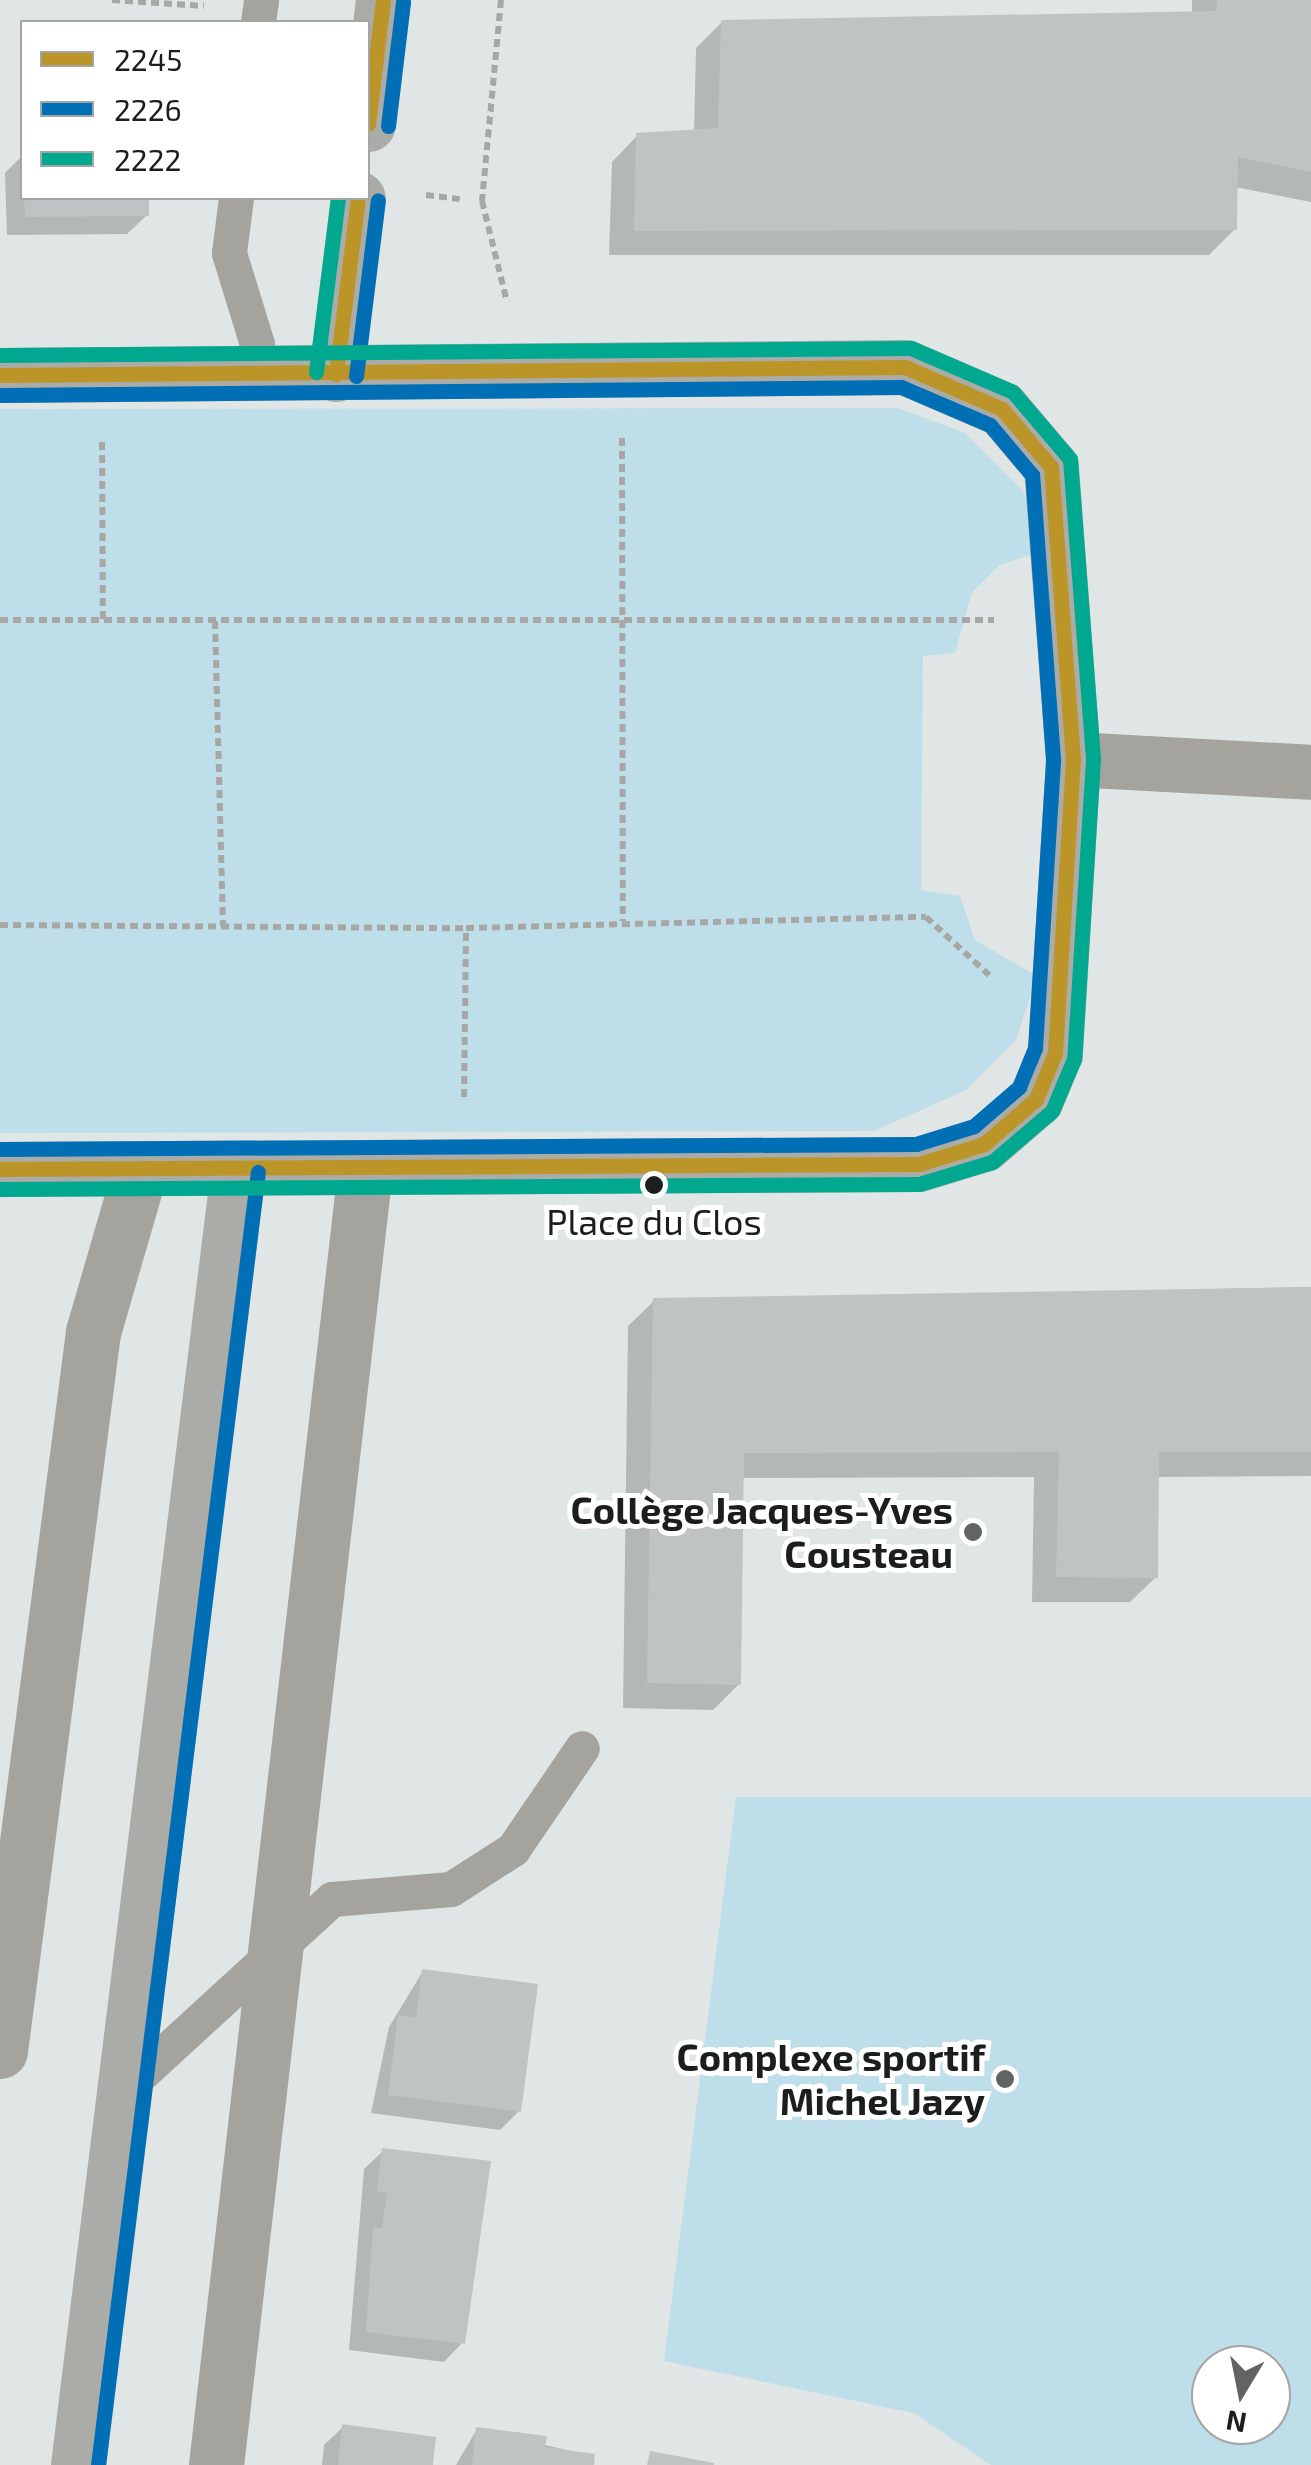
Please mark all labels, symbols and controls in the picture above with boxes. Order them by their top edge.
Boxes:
legend [20,20,370,200]
text: 2245 [114,41,182,77]
text: 2226 [114,91,182,127]
text: 2222 [114,141,181,177]
marker: Place du Clos [644,1175,664,1195]
place label: Place du Clos [546,1199,762,1243]
place label: Collège Jacques-Yves Cousteau [570,1487,953,1576]
marker: Collège Jacques-Yves Cousteau [962,1521,984,1543]
place label: Complexe sportif Michel Jazy [676,2034,985,2124]
marker: Complexe sportif Michel Jazy [994,2068,1016,2090]
north arrow [1191,2345,1291,2445]
text: N [1223,2404,1249,2441]

